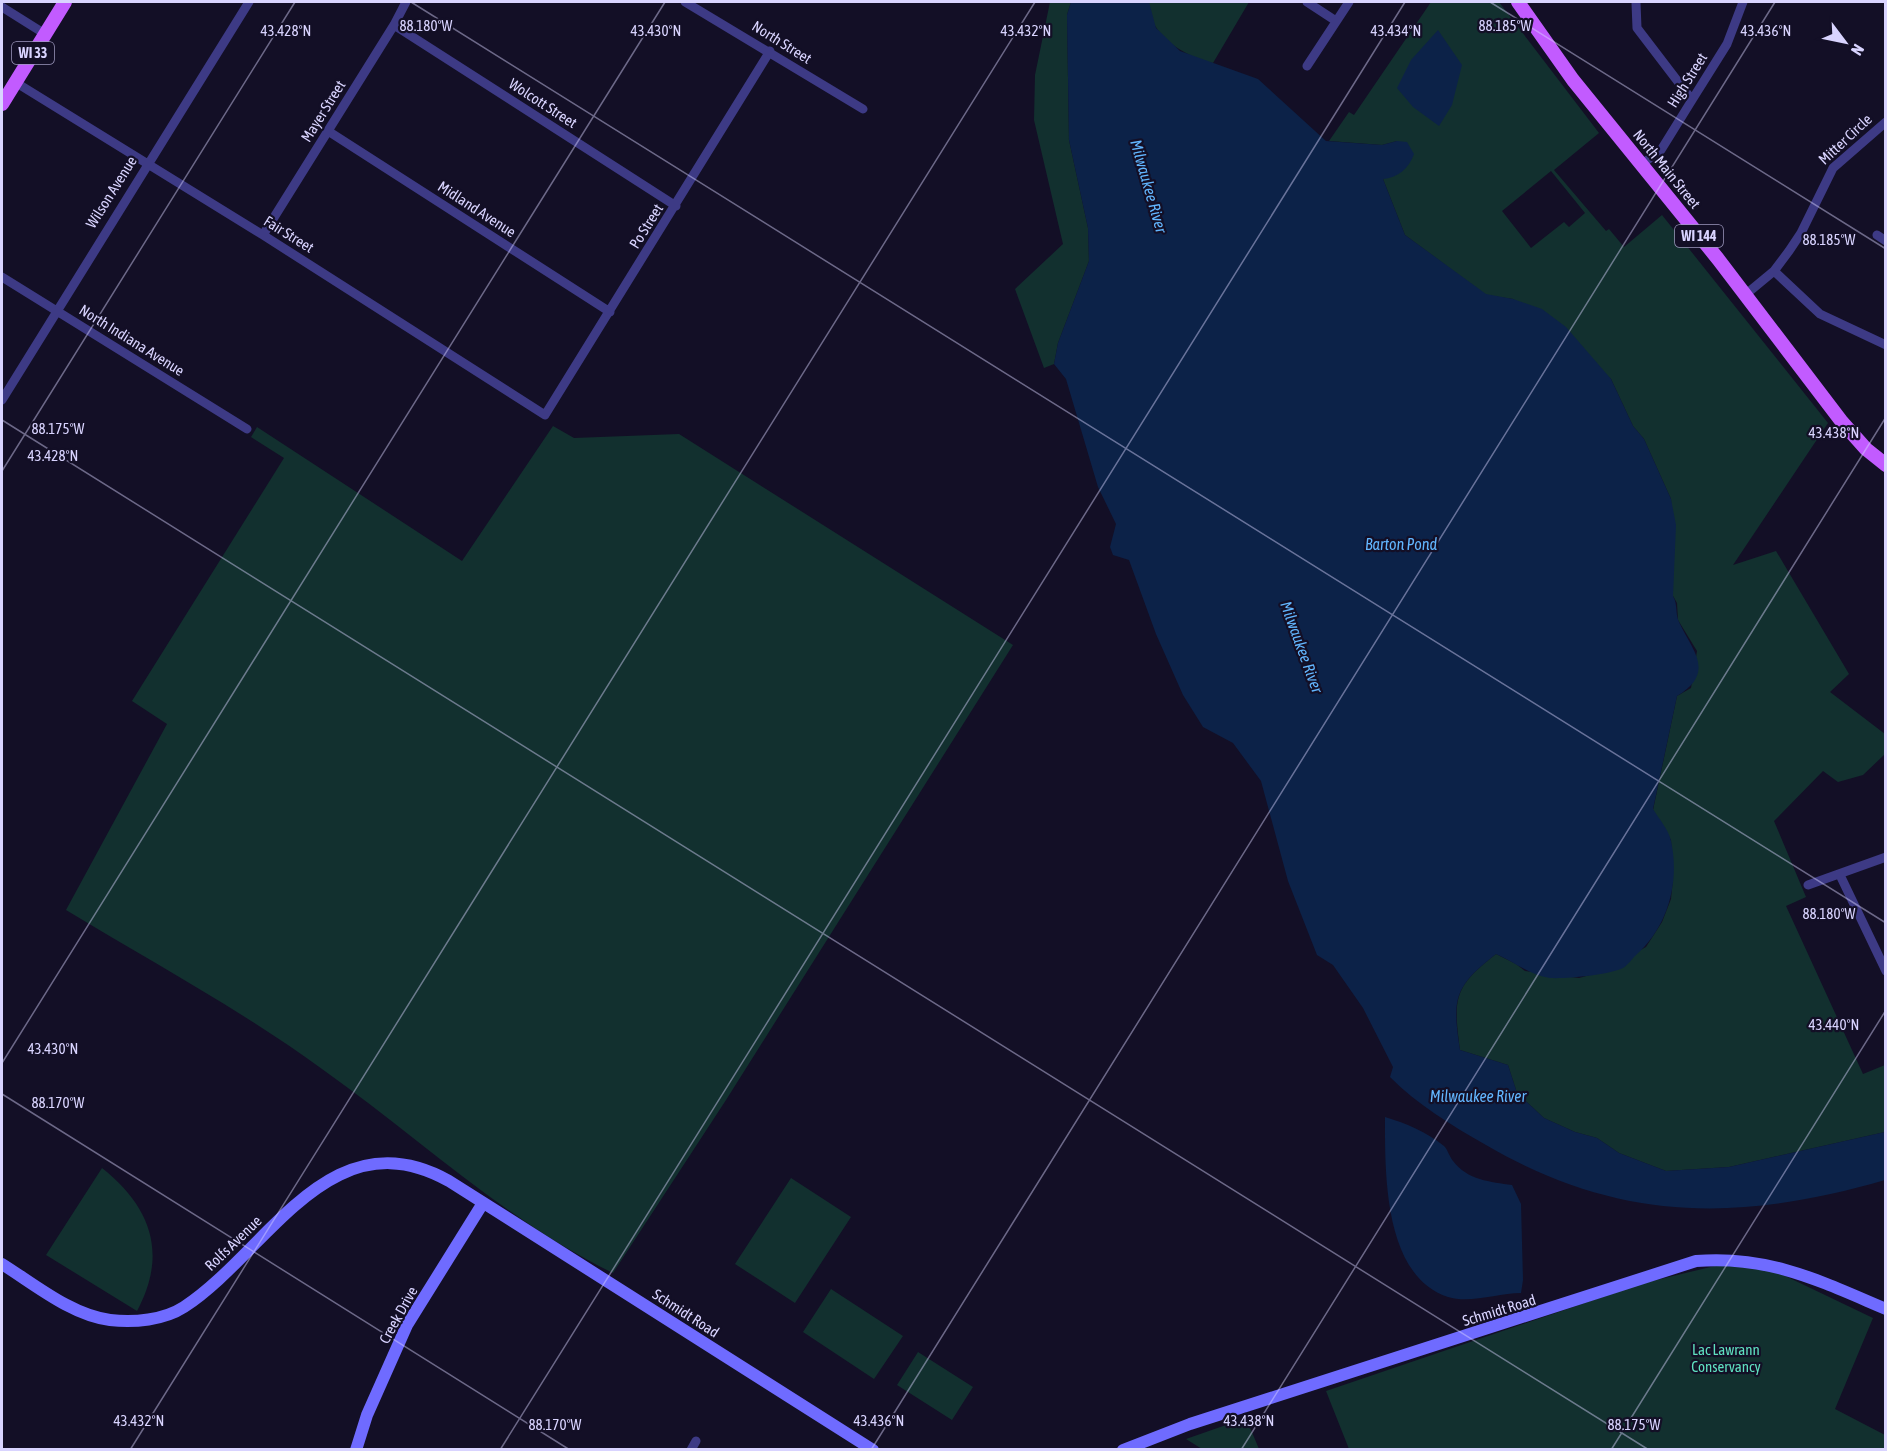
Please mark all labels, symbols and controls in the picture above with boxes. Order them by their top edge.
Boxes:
north arrow [1815,12,1875,72]
text: 88.180°W [400,17,453,34]
street label: North Street [749,17,815,67]
text: 88.185°W [1479,17,1532,34]
text: 43.428°N [261,22,311,39]
text: 43.430°N [631,22,681,39]
text: 43.432°N [1001,22,1051,39]
text: 43.434°N [1371,22,1421,39]
text: 43.436°N [1741,22,1791,39]
text: N [1848,41,1868,59]
road number: WI 33 [12,42,54,64]
street label: High Street [1664,50,1710,110]
street label: Wolcott Street [506,75,580,131]
street label: Mayer Street [297,77,349,145]
street label: Mitter Circle [1815,110,1875,168]
street label: North Main Street [1630,126,1704,212]
water label: Milwaukee River [1127,137,1171,236]
street label: Wilson Avenue [82,153,140,231]
street label: Midland Avenue [435,177,519,241]
street label: Po Street [626,201,666,251]
street label: Fair Street [261,212,317,256]
road number: WI 144 [1675,225,1723,247]
text: 88.185°W [1803,231,1856,248]
street label: North Indiana Avenue [76,301,188,379]
text: 88.175°W [32,420,85,437]
text: 43.438°N [1809,424,1859,441]
text: 43.428°N [28,447,78,464]
water label: Barton Pond [1365,535,1437,553]
water label: Milwaukee River [1277,599,1327,697]
text: 88.180°W [1803,905,1856,922]
text: 43.440°N [1809,1016,1859,1033]
text: 43.430°N [28,1040,78,1057]
water label: Milwaukee River [1430,1087,1527,1105]
text: 88.170°W [32,1094,85,1111]
street label: Rolfs Avenue [201,1212,265,1274]
street label: Creek Drive [375,1283,421,1346]
street label: Schmidt Road [650,1285,722,1341]
street label: Schmidt Road [1460,1291,1538,1329]
park label: Lac Lawrann Conservancy [1691,1341,1761,1375]
text: 43.432°N [114,1412,164,1429]
text: 43.436°N [854,1412,904,1429]
text: 43.438°N [1224,1412,1274,1429]
text: 88.170°W [529,1416,582,1433]
text: 88.175°W [1608,1416,1661,1433]

